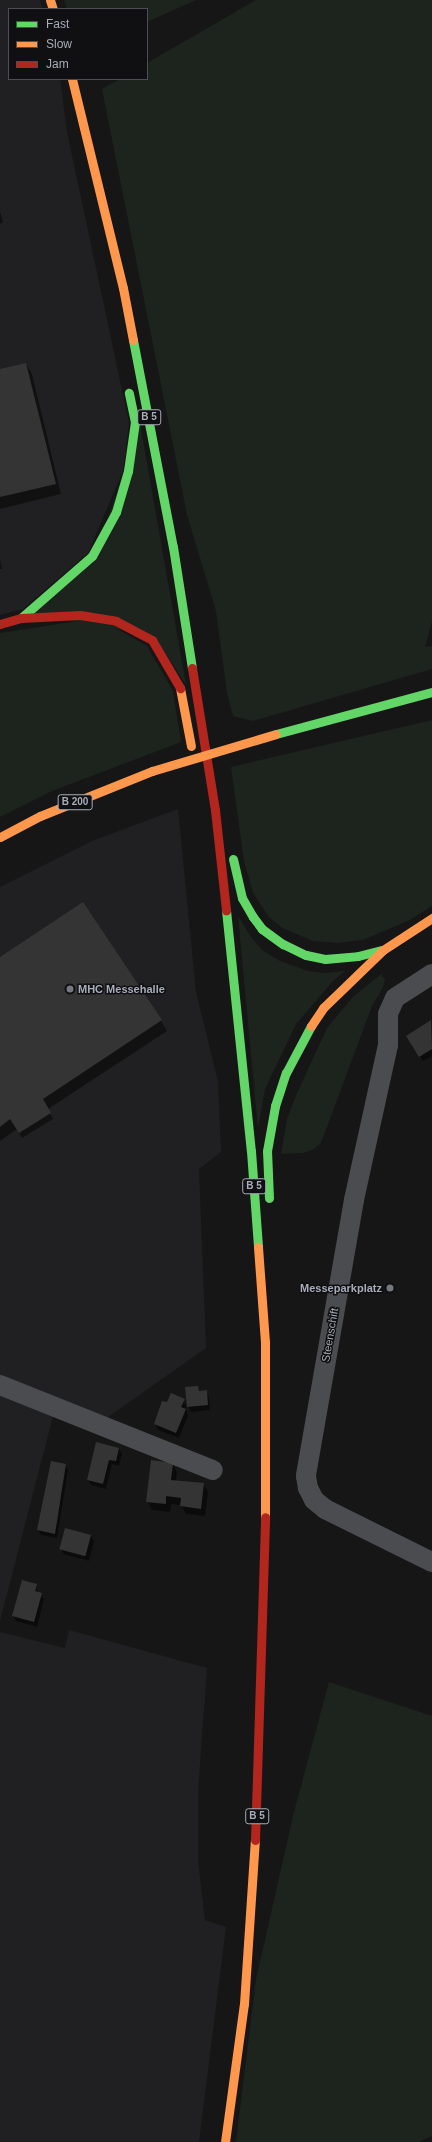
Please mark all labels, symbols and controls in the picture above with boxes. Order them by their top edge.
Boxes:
legend [8,8,148,80]
text: Fast [46,17,69,31]
text: Slow [46,37,72,51]
text: Jam [46,57,69,71]
road number: B 5 [137,409,161,425]
road number: B 200 [57,794,93,810]
place label: MHC Messehalle [78,982,165,996]
marker: MHC Messehalle [65,984,75,994]
road number: B 5 [242,1178,266,1194]
place label: Messeparkplatz [300,1281,382,1295]
marker: Messeparkplatz [385,1283,395,1293]
street label: Steenschift [319,1307,341,1363]
road number: B 5 [245,1808,269,1824]

